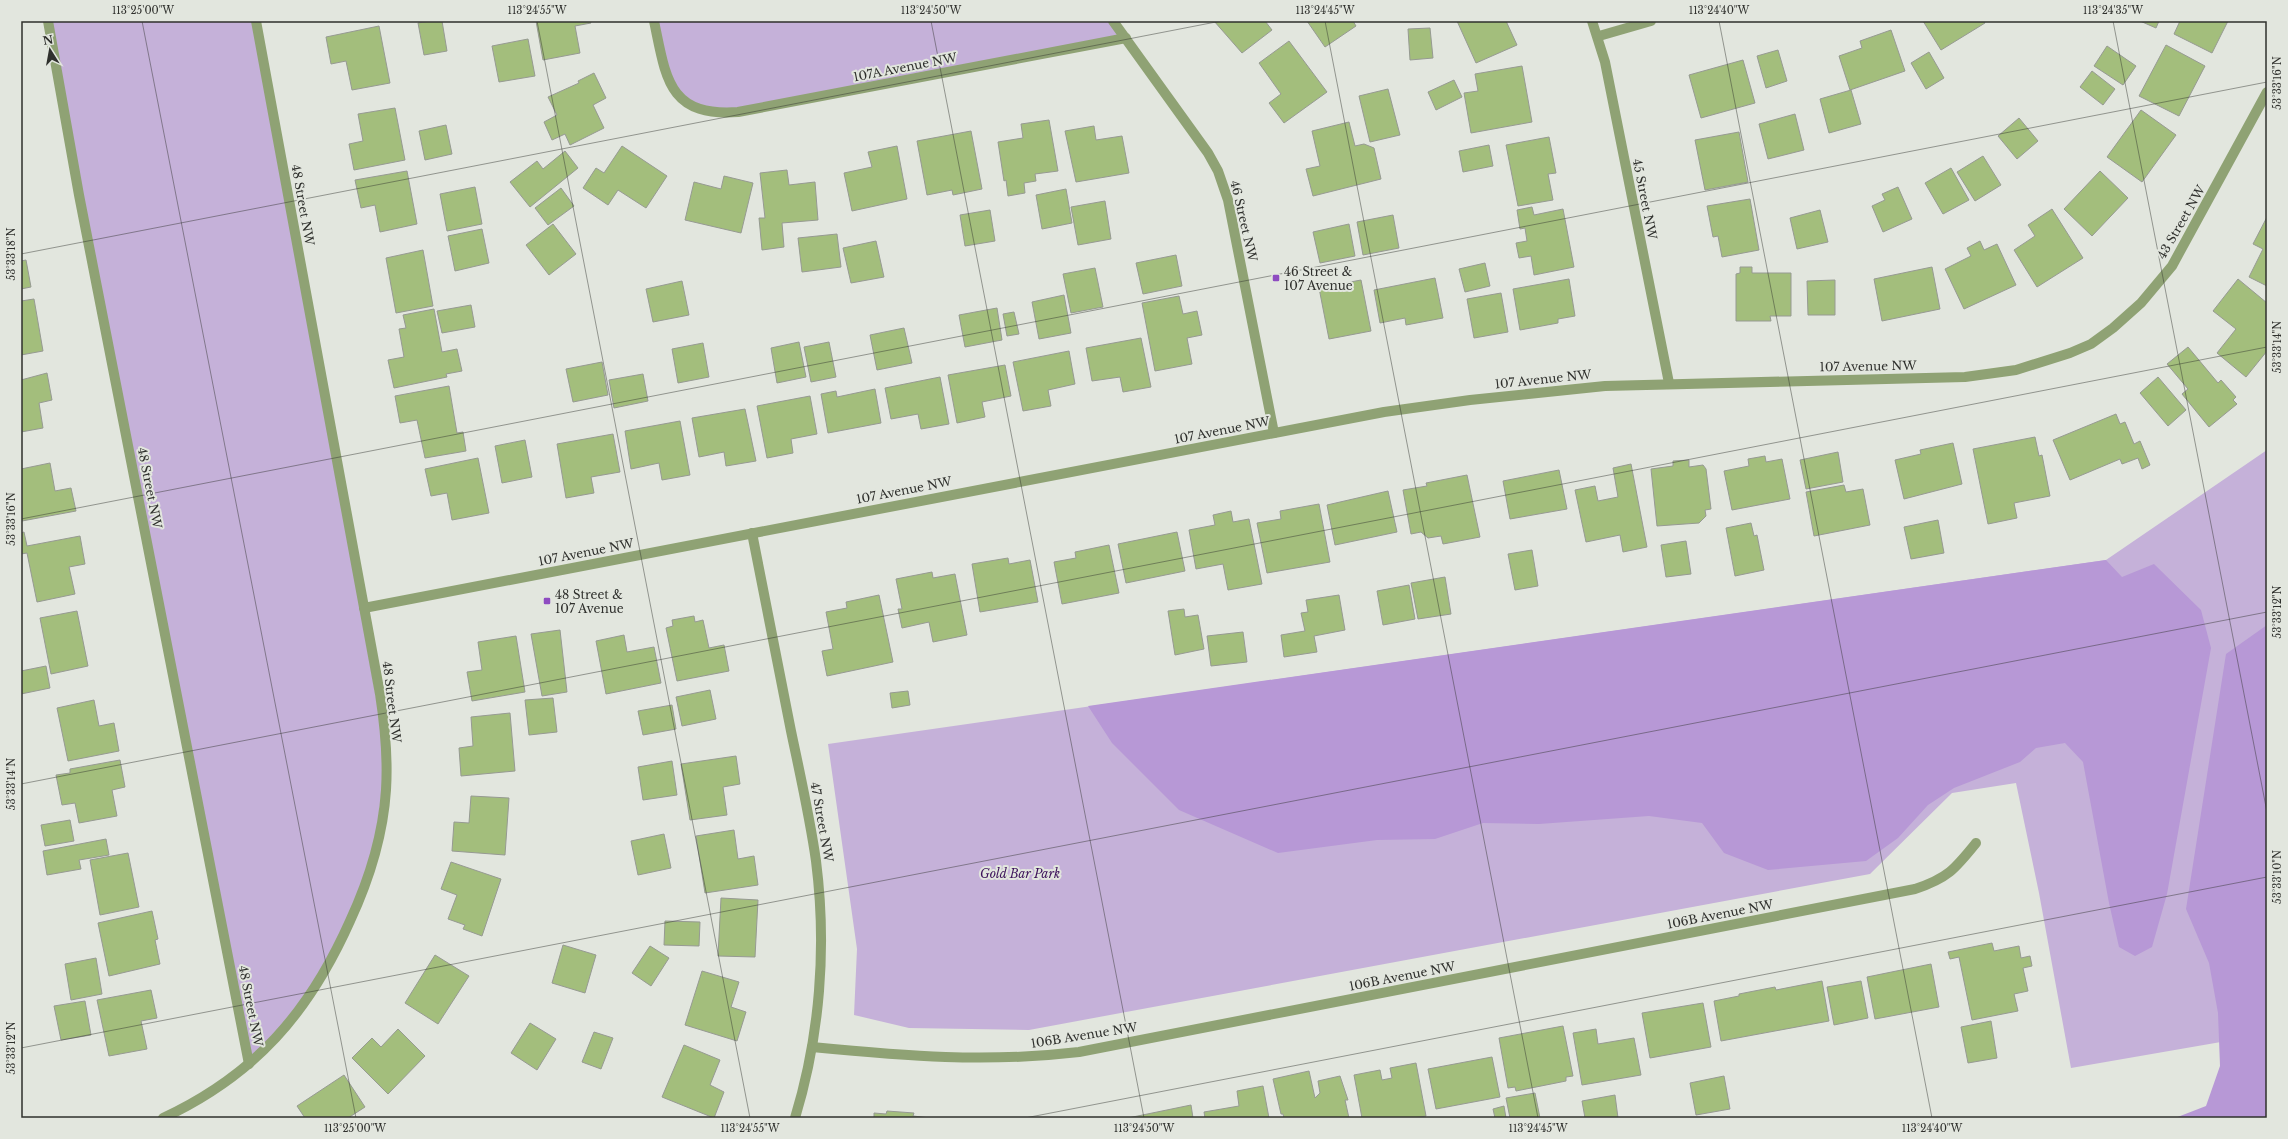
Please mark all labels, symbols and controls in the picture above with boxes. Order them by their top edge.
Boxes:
text: 113°25'00"W [112,4,174,17]
text: 113°24'55"W [507,4,567,17]
text: 113°24'50"W [901,4,962,17]
text: 113°24'45"W [1295,4,1355,17]
text: 113°24'40"W [1689,4,1750,17]
text: 113°24'35"W [2083,4,2143,17]
north arrow [30,30,70,70]
text: N [42,32,55,48]
street label: 107A Avenue NW [852,49,959,84]
text: 53°33'16"N [2271,56,2284,110]
street label: 45 Street NW [1630,157,1660,241]
street label: 48 Street NW [288,163,318,248]
street label: 46 Street NW [1227,179,1261,264]
street label: 43 Street NW [2154,182,2209,261]
text: 53°33'18"N [5,228,18,280]
place label: 46 Street & 107 Avenue [1284,264,1353,293]
marker: 46 Street & 107 Avenue [1271,273,1281,283]
text: 53°33'14"N [2271,321,2284,373]
street label: 107 Avenue NW [1819,358,1917,374]
street label: 107 Avenue NW [1494,366,1593,392]
street label: 107 Avenue NW [1173,413,1272,447]
street label: 48 Street NW [135,446,165,531]
street label: 107 Avenue NW [855,473,954,507]
text: 53°33'16"N [5,492,18,546]
street label: 107 Avenue NW [537,535,636,569]
text: 53°33'12"N [2271,585,2284,639]
place label: 48 Street & 107 Avenue [555,587,624,616]
marker: 48 Street & 107 Avenue [542,596,552,606]
street label: 48 Street NW [380,660,405,745]
text: 53°33'14"N [5,758,18,810]
street label: 47 Street NW [808,781,837,864]
text: 53°33'10"N [2271,850,2284,904]
park label: Gold Bar Park [980,866,1060,881]
street label: 106B Avenue NW [1666,896,1775,932]
street label: 106B Avenue NW [1348,958,1457,994]
street label: 48 Street NW [236,964,266,1049]
street label: 106B Avenue NW [1030,1019,1139,1051]
text: 53°33'12"N [5,1021,18,1075]
text: 113°25'00"W [324,1122,386,1135]
text: 113°24'55"W [720,1122,780,1135]
text: 113°24'50"W [1114,1122,1175,1135]
text: 113°24'45"W [1508,1122,1568,1135]
text: 113°24'40"W [1902,1122,1963,1135]

